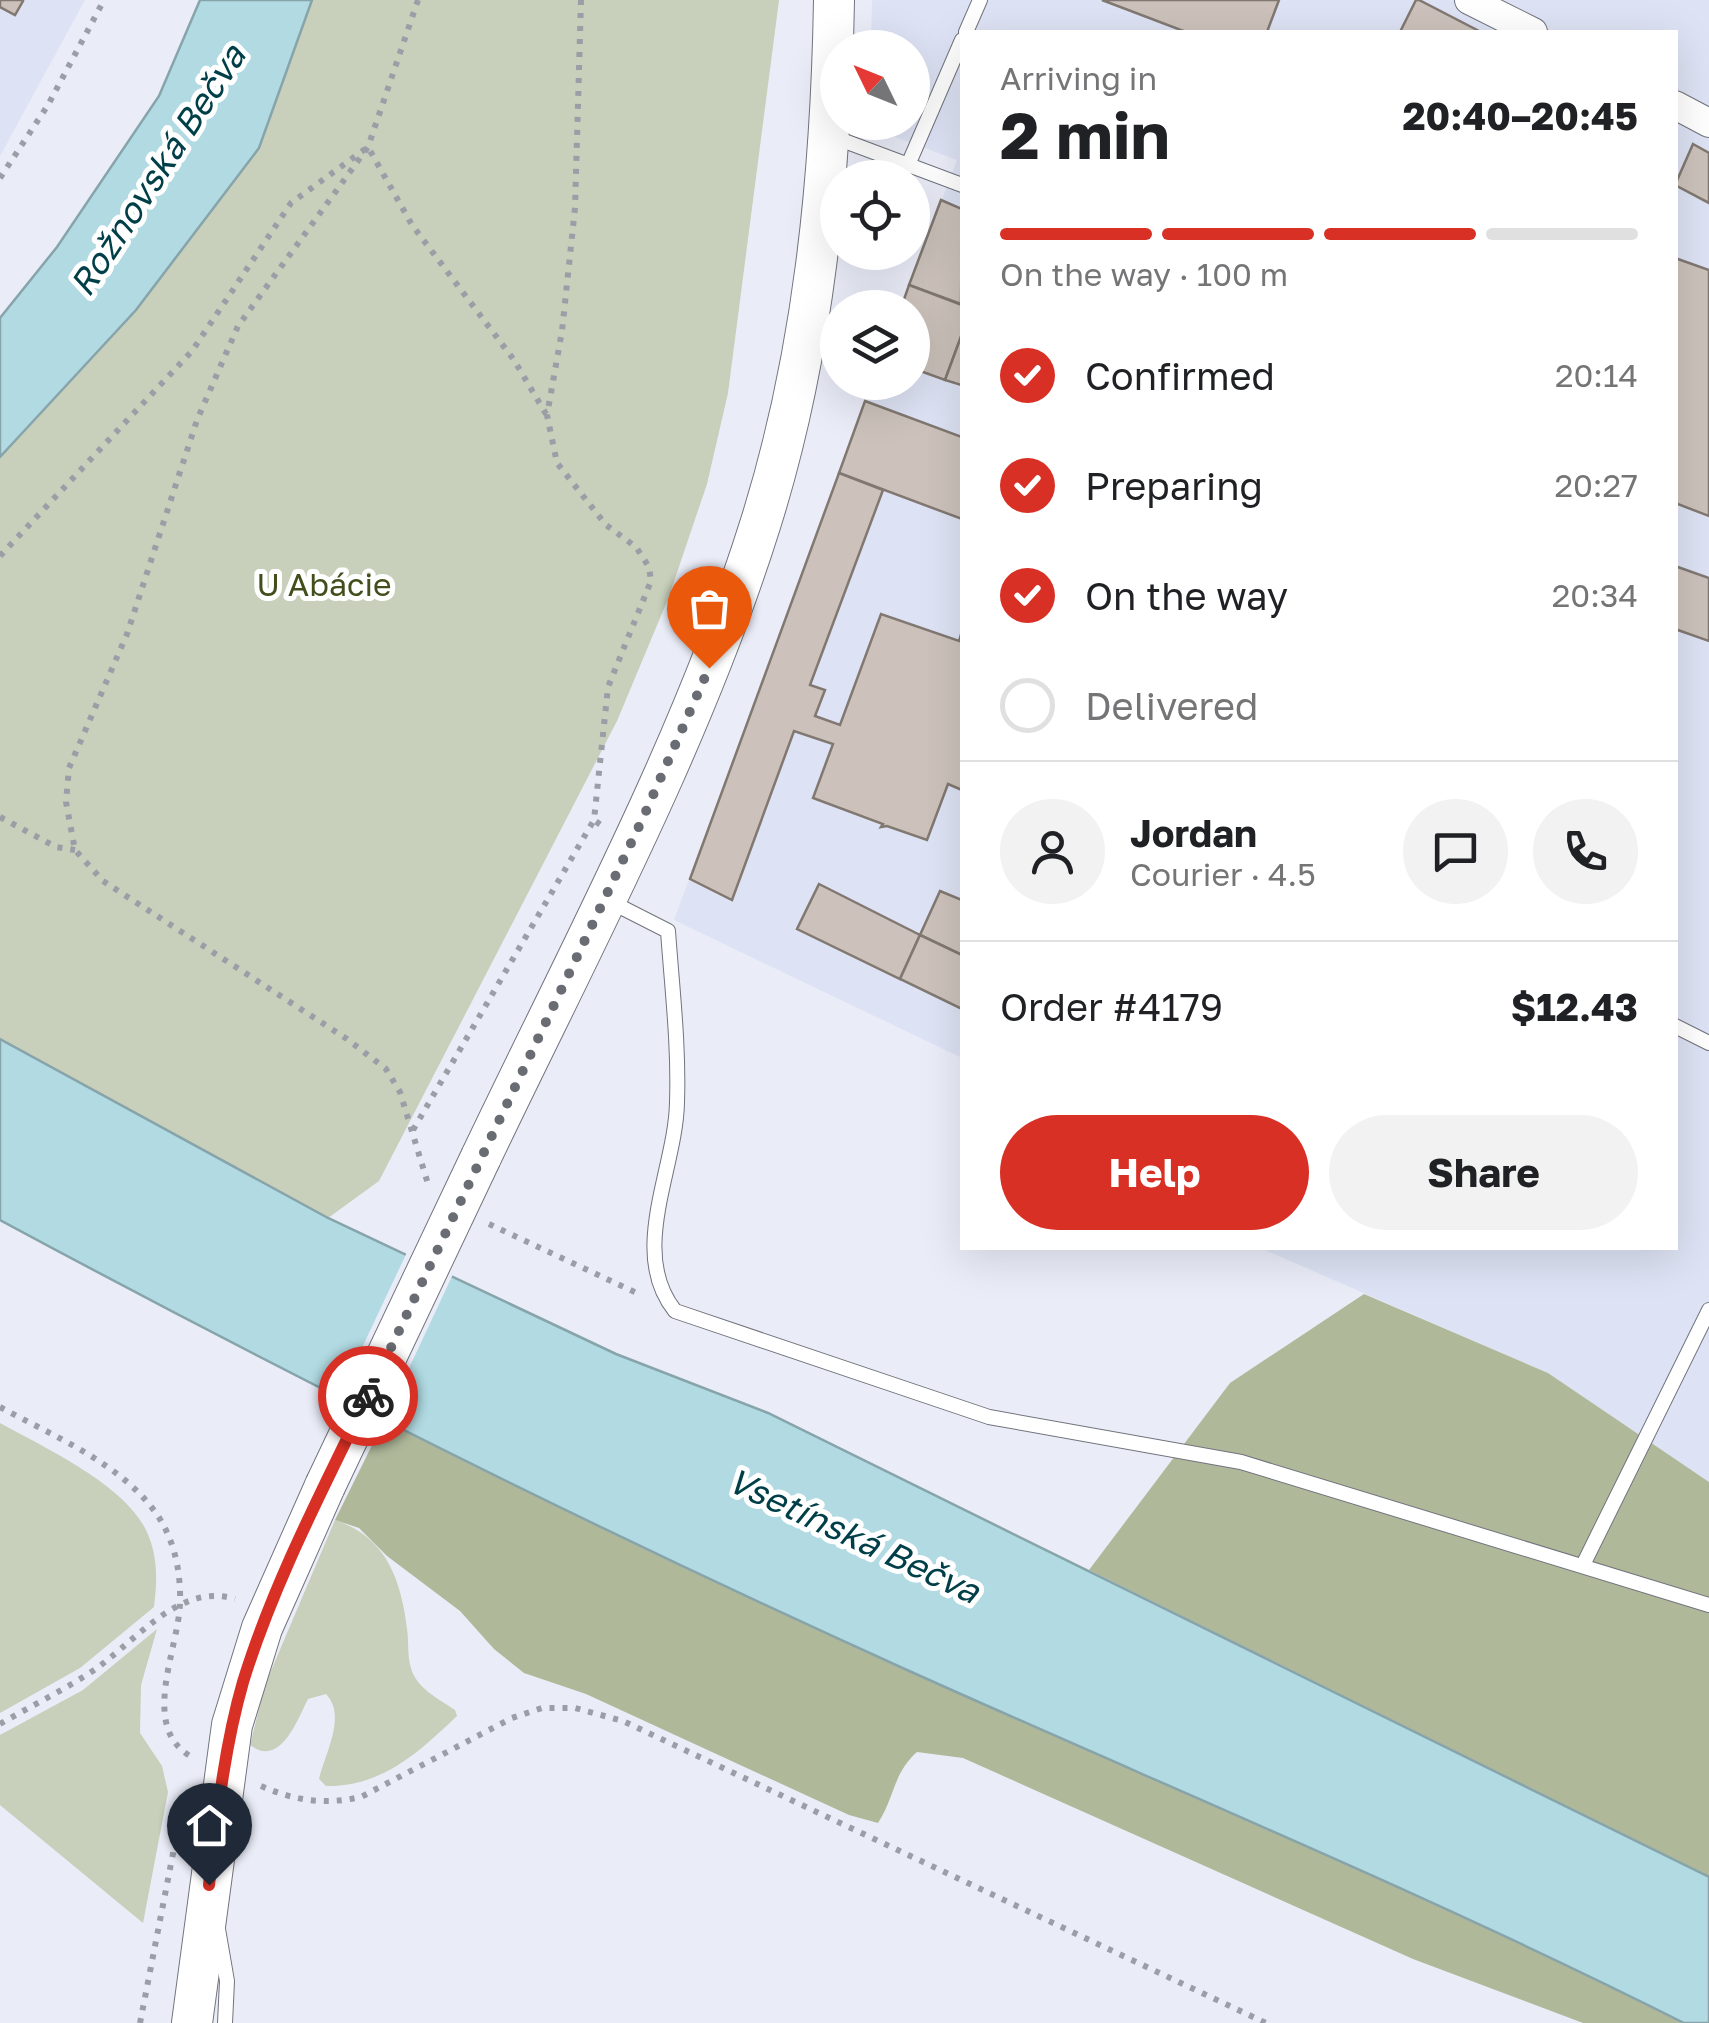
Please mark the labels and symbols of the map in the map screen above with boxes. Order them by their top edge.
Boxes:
north arrow [820,30,930,140]
water label: Rožnovská Bečva [60,36,254,303]
park label: U Abácie [256,565,392,603]
pin [667,566,752,669]
courier [318,1346,418,1446]
water label: Vsetínská Bečva [722,1458,987,1612]
pin [167,1783,252,1886]

